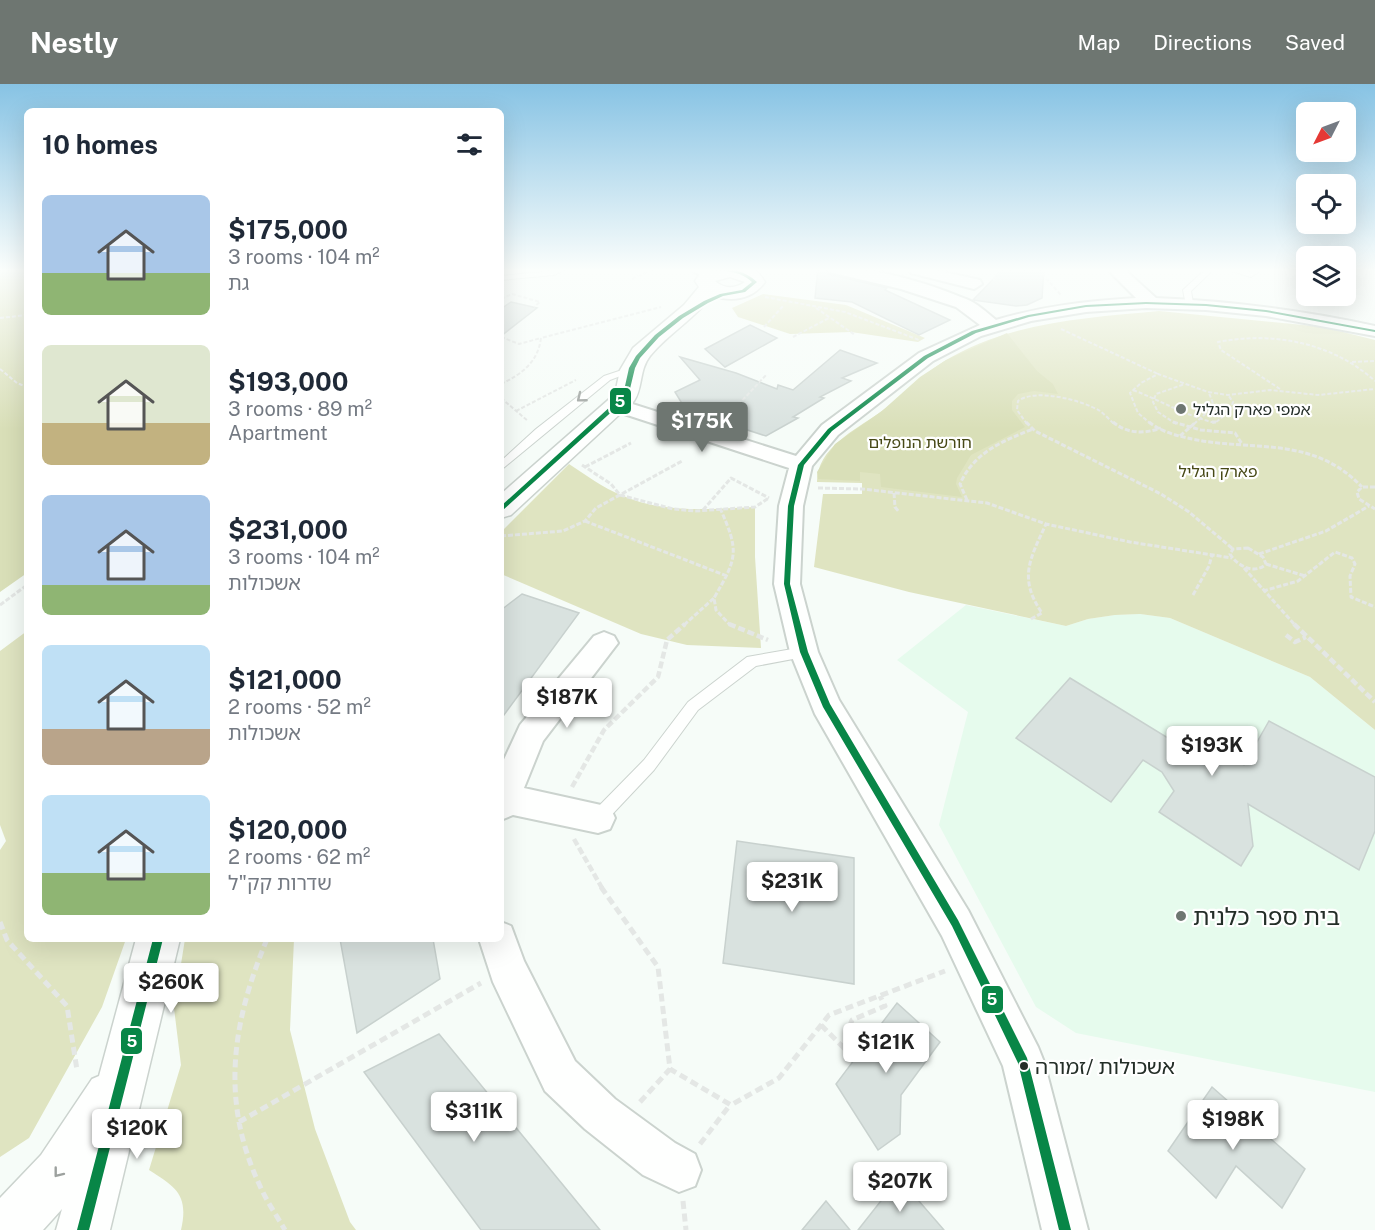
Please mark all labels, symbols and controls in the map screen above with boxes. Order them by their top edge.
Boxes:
text: Nestly [30,26,118,59]
text: Map [1078,30,1120,55]
text: Directions [1153,30,1252,55]
text: Saved [1285,30,1345,55]
north arrow [1296,102,1356,162]
map controls [1296,102,1356,306]
icon: filters [453,128,486,161]
text: 10 homes [42,129,158,160]
button: locate [1296,174,1356,234]
text: $175,000 [228,214,348,245]
icon: home [90,219,162,291]
text: 3 rooms · 104 m² [228,245,380,269]
button: layers [1296,246,1356,306]
text: גת [228,271,249,295]
text: $193,000 [228,366,348,397]
icon: home [90,369,162,441]
line badge: 5 [609,387,632,415]
one-way arrow [577,391,588,402]
text: 5 [615,392,626,411]
text: 3 rooms · 89 m² [228,397,372,421]
place label: אמפי פארק הגליל [1193,400,1311,419]
pin: $175K [660,402,744,453]
marker: אמפי פארק הגליל [1174,402,1188,416]
text: $175K [671,409,733,433]
text: Apartment [228,421,328,445]
park label: חורשת הנופלים [868,433,972,452]
park label: פארק הגליל [1178,462,1258,481]
text: $231,000 [228,514,348,545]
icon: home [90,519,162,591]
text: 3 rooms · 104 m² [228,545,380,569]
text: אשכולות [228,571,301,595]
text: $121,000 [228,664,342,695]
icon: home [90,669,162,741]
pin: $187K [525,678,609,729]
text: $187K [536,685,598,709]
text: 2 rooms · 52 m² [228,695,371,719]
text: אשכולות [228,721,301,745]
pin: $193K [1170,726,1254,777]
text: $193K [1181,733,1243,757]
text: $120,000 [228,814,347,845]
icon: home [90,819,162,891]
text: 2 rooms · 62 m² [228,845,370,869]
pin: $231K [750,862,834,913]
text: $231K [761,869,823,893]
text: שדרות קק"ל [228,871,332,895]
place label: בית ספר כלנית [1193,902,1340,930]
marker: בית ספר כלנית [1174,909,1188,923]
pin: $260K [129,963,213,1014]
text: $260K [138,970,204,994]
line badge: 5 [981,985,1004,1014]
text: 5 [987,990,998,1009]
pin: $121K [844,1023,928,1074]
line badge: 5 [120,1027,143,1055]
text: $121K [857,1030,915,1054]
text: 5 [127,1032,138,1051]
place label: אשכולות /זמורה [1035,1054,1175,1079]
marker: אשכולות /זמורה [1018,1060,1030,1072]
pin: $311K [432,1092,516,1143]
text: $311K [445,1099,503,1123]
pin: $198K [1191,1100,1275,1151]
text: $198K [1201,1107,1265,1131]
pin: $120K [95,1109,179,1160]
text: $120K [106,1116,168,1140]
pin: $207K [858,1162,942,1213]
one-way arrow [54,1166,65,1177]
text: $207K [867,1169,933,1193]

